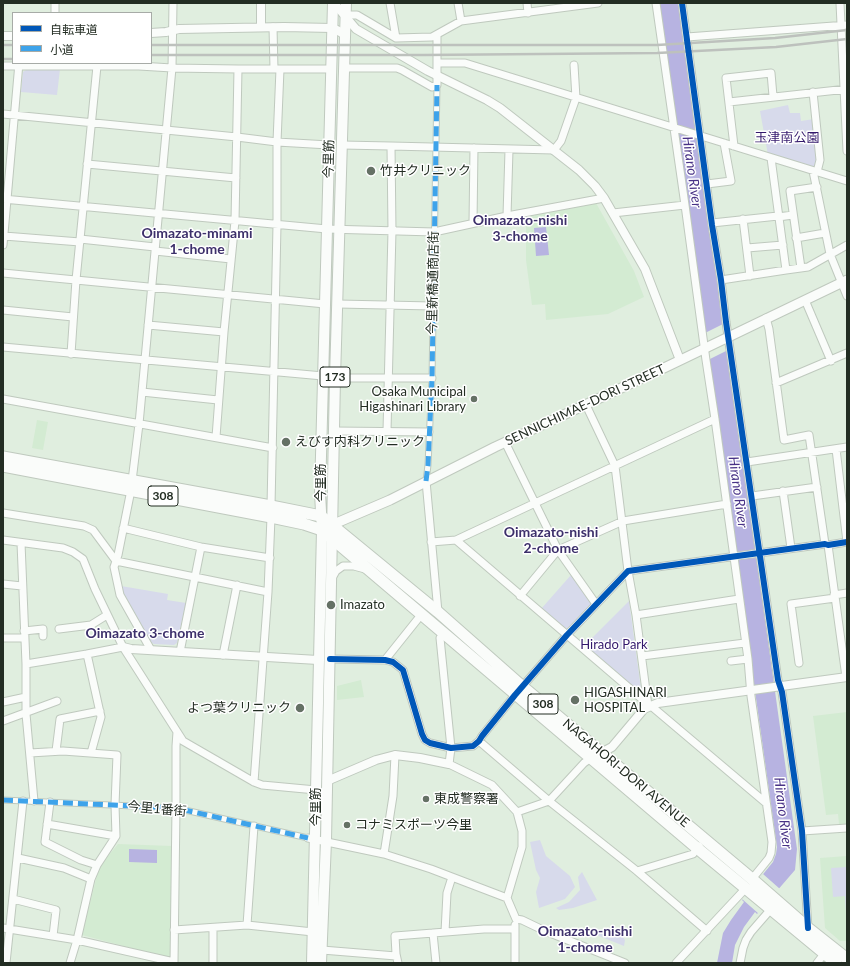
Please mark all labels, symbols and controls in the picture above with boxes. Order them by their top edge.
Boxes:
legend [12,12,152,64]
text: 自転車道 [50,22,98,37]
text: 小道 [50,42,74,57]
park label: 玉津南公園 [755,130,819,146]
water label: Hirano River [679,135,705,209]
street label: 今里筋 [321,139,337,179]
place label: 竹井クリニック [380,163,471,179]
marker: 竹井クリニック [365,165,377,177]
district label: Oimazato-nishi 3-chome [473,212,567,244]
district label: Oimazato-minami 1-chome [141,225,253,258]
street label: 今里新橋通商店街 [424,231,442,335]
street label: SENNICHIMAE-DORI STREET [503,361,667,449]
road number: 173 [320,367,350,387]
place label: Osaka Municipal Higashinari Library [359,384,466,415]
marker: Osaka Municipal Higashinari Library [469,394,479,404]
place label: えびす内科クリニック [295,434,425,450]
marker: えびす内科クリニック [280,436,292,448]
water label: Hirano River [725,455,751,529]
street label: 今里筋 [313,464,329,502]
road number: 308 [148,486,178,506]
district label: Oimazato-nishi 2-chome [504,524,598,556]
place label: Imazato [340,597,385,613]
marker: Imazato [325,599,337,611]
district label: Oimazato 3-chome [86,625,204,641]
park label: Hirado Park [580,637,648,653]
place label: HIGASHINARI HOSPITAL [584,685,667,716]
road number: 308 [528,694,558,714]
marker: HIGASHINARI HOSPITAL [569,694,581,706]
place label: よつ葉クリニック [187,700,291,716]
marker: よつ葉クリニック [294,702,306,714]
street label: NAGAHORI-DORI AVENUE [560,715,692,831]
water label: Hirano River [770,776,796,850]
street label: 今里筋 [308,788,324,826]
place label: 東成警察署 [434,791,499,807]
marker: 東成警察署 [421,794,431,804]
street label: 今里1番街 [127,799,187,819]
place label: コナミスポーツ今里 [355,817,472,833]
marker: コナミスポーツ今里 [342,820,352,830]
district label: Oimazato-nishi 1-chome [538,923,632,956]

